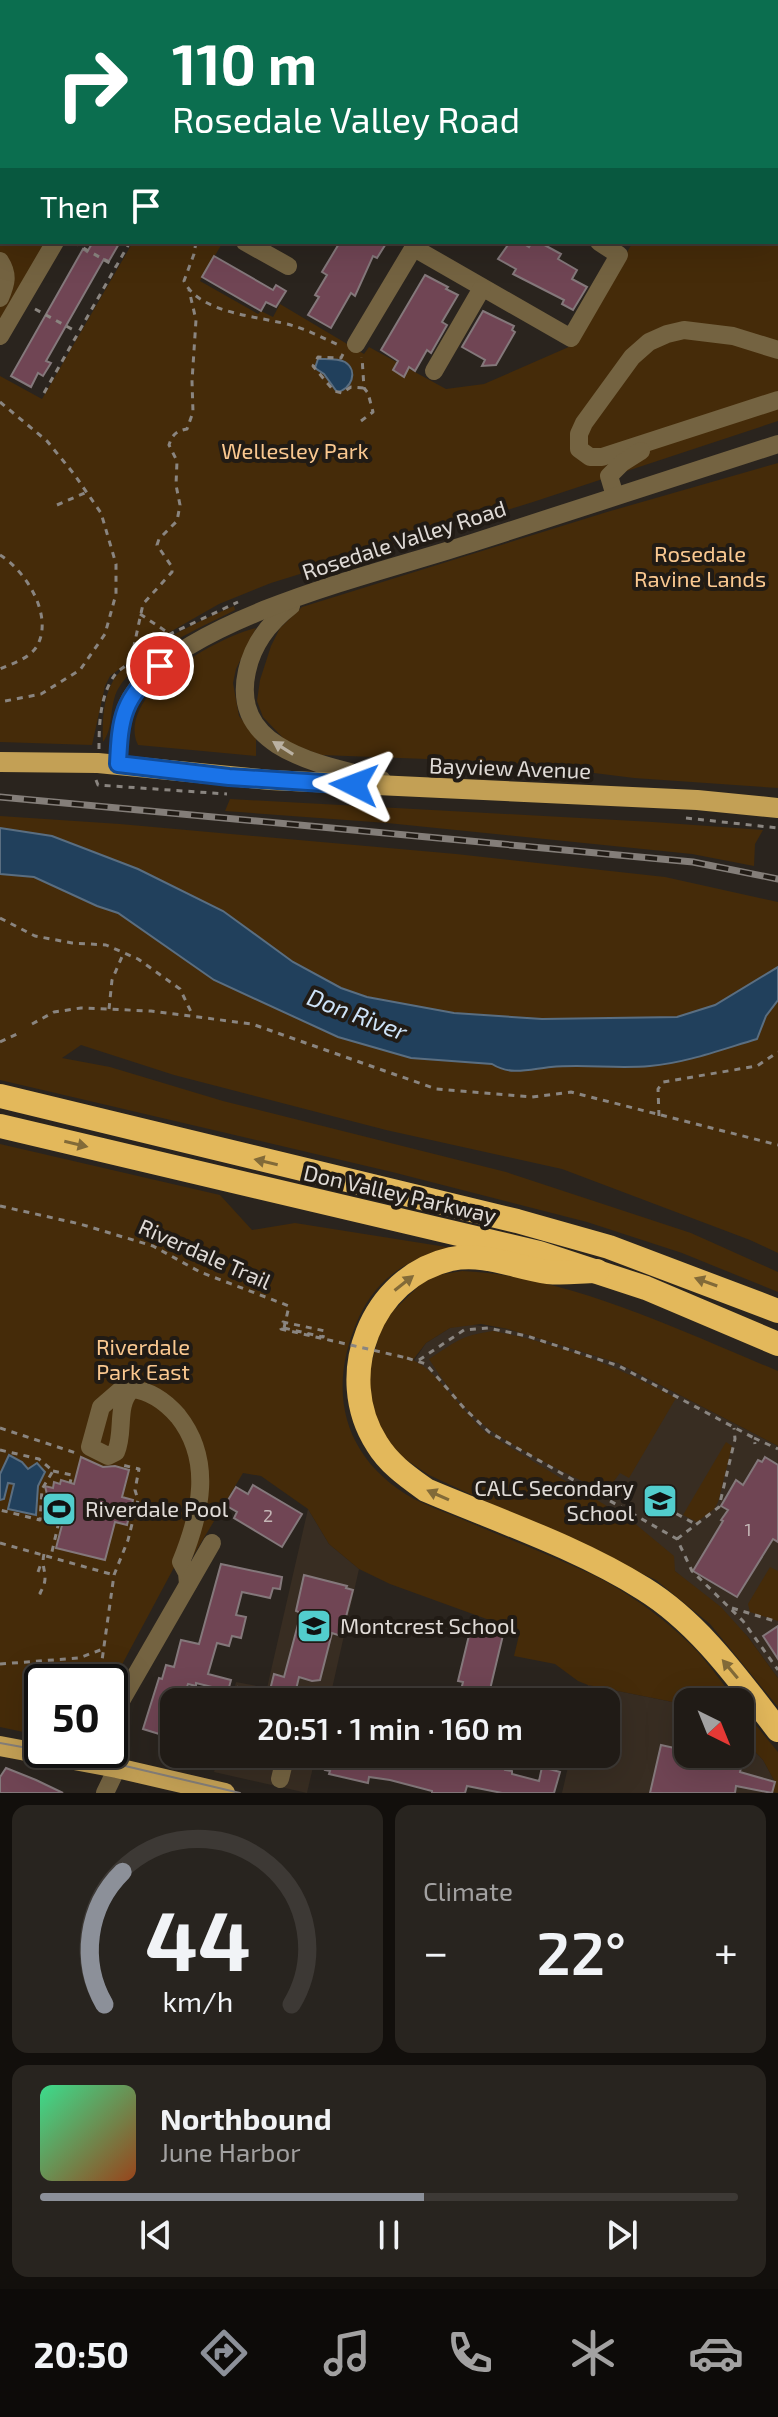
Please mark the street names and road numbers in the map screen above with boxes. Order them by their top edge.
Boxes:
street label: Rosedale Valley Road [298,494,509,584]
street label: Bayview Avenue [429,751,591,783]
street label: Don Valley Parkway [301,1158,499,1228]
street label: Riverdale Trail [135,1212,276,1294]

